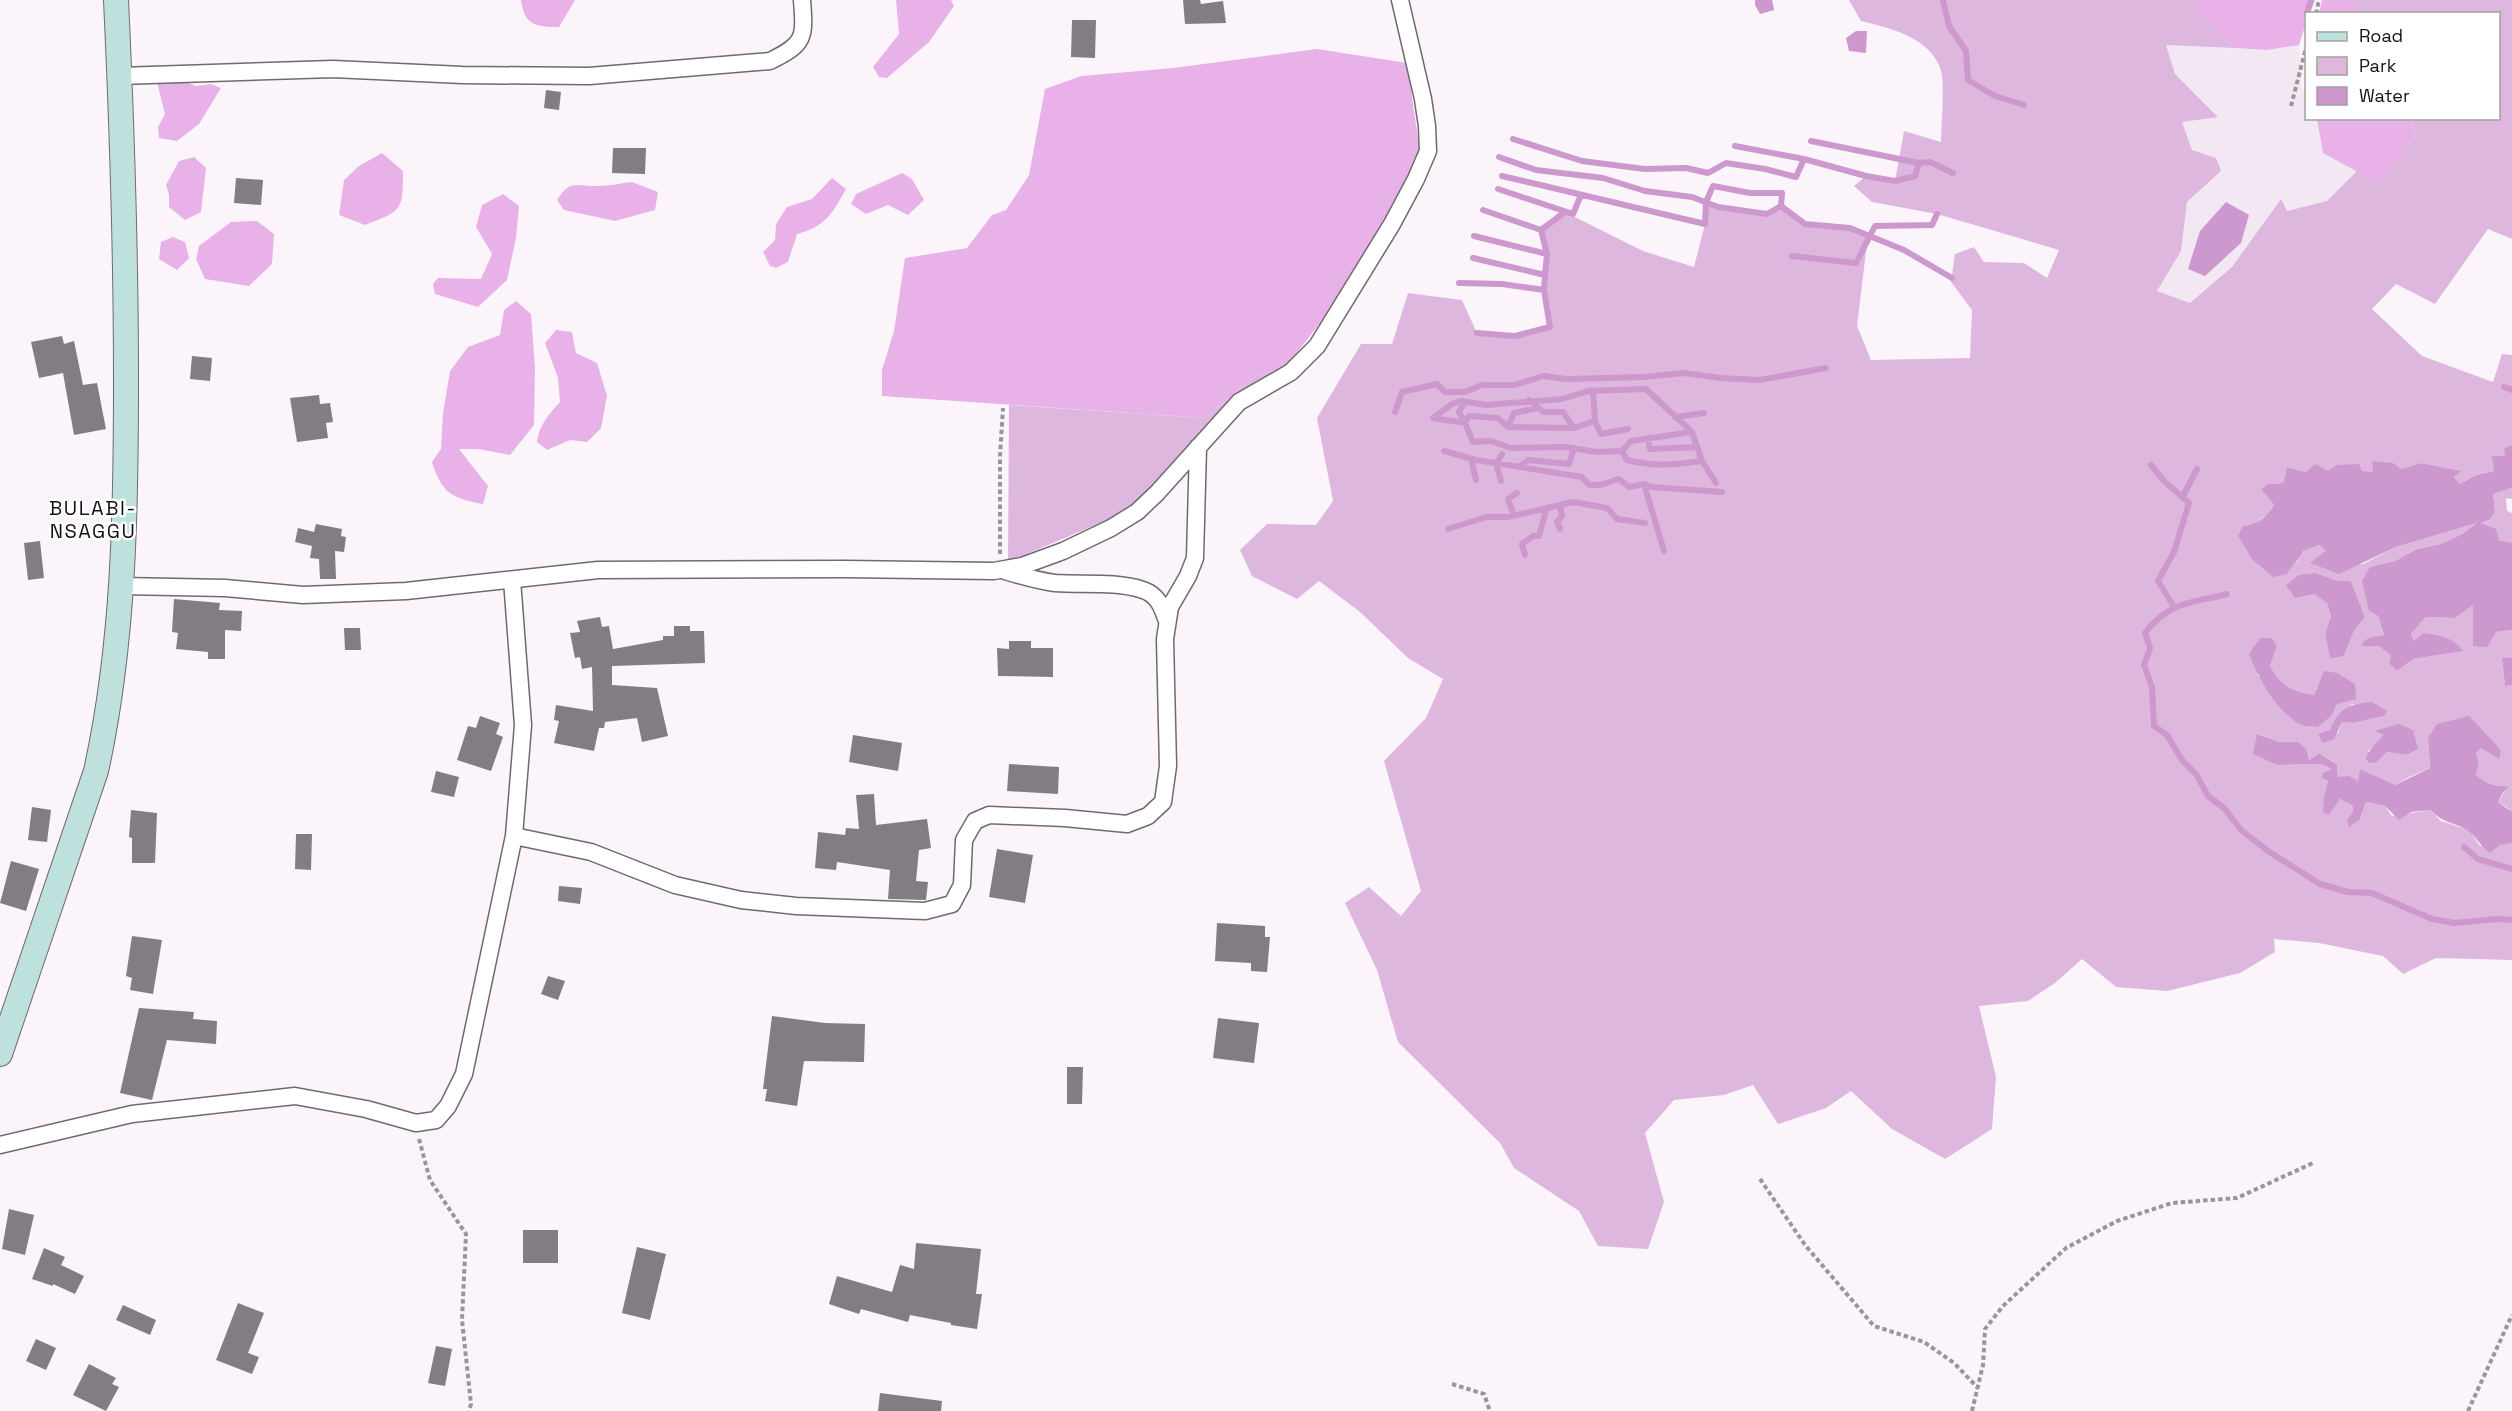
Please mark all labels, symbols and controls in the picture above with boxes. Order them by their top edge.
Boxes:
legend [2305,12,2500,120]
text: Road [2359,24,2403,47]
text: Park [2359,54,2397,77]
text: Water [2359,84,2410,107]
district label: BULABI- NSAGGU [49,495,137,544]

